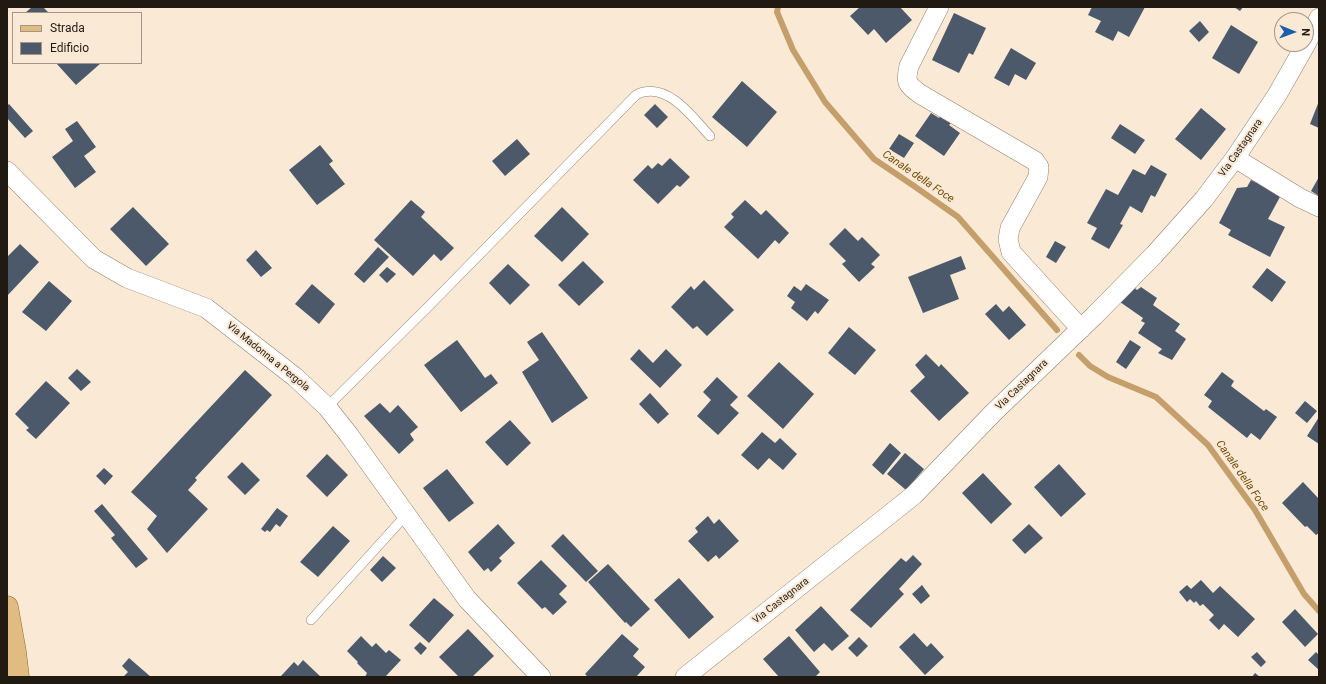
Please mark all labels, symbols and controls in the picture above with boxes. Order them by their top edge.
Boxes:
legend [12,12,142,64]
north arrow [1274,12,1314,52]
text: Strada [50,21,85,35]
text: N [1299,28,1312,36]
text: Edificio [50,41,89,55]
street label: Via Castagnara [1217,117,1265,179]
water label: Canale della Foce [880,148,956,206]
street label: Via Madonna a Pergola [224,320,312,394]
street label: Via Castagnara [993,357,1051,413]
water label: Canale della Foce [1213,438,1271,514]
street label: Via Castagnara [751,575,811,627]

